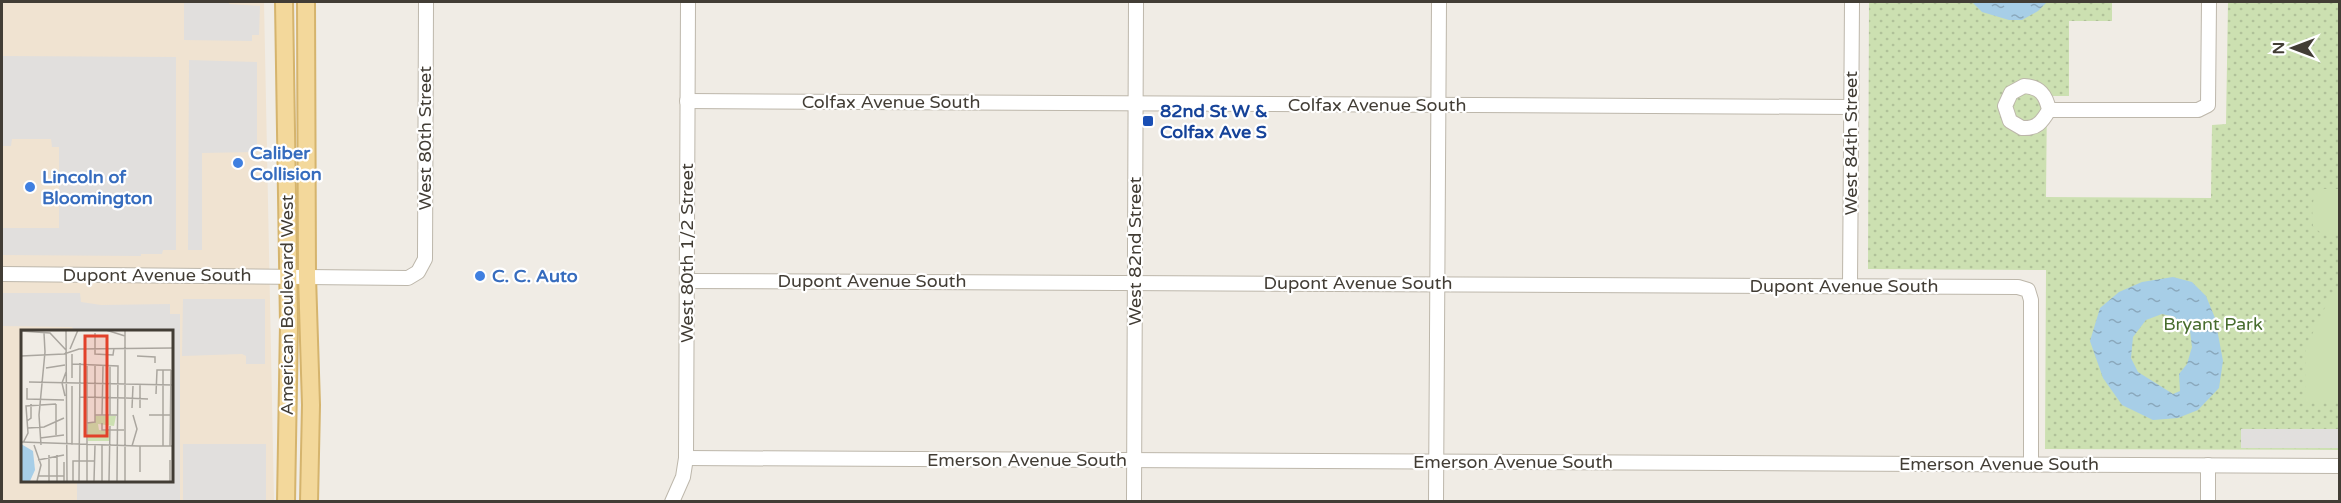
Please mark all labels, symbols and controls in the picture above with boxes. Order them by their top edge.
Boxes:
north arrow [2263,18,2323,78]
text: N [2269,42,2289,54]
street label: West 80th Street [414,66,436,210]
street label: West 84th Street [1840,71,1862,215]
street label: Colfax Avenue South [802,91,980,113]
street label: Colfax Avenue South [1288,94,1466,116]
place label: 82nd St W & Colfax Ave S [1160,100,1268,143]
marker: 82nd St W & Colfax Ave S [1141,114,1155,128]
place label: Caliber Collision [250,142,322,185]
marker: Caliber Collision [231,156,245,170]
street label: West 80th 1/2 Street [676,163,698,343]
place label: Lincoln of Bloomington [42,166,153,209]
street label: West 82nd Street [1124,177,1146,325]
marker: Lincoln of Bloomington [23,180,37,194]
street label: American Boulevard West [276,194,298,415]
street label: Dupont Avenue South [63,264,251,286]
place label: C. C. Auto [492,265,578,287]
marker: C. C. Auto [473,269,487,283]
street label: Dupont Avenue South [778,270,966,292]
street label: Dupont Avenue South [1264,272,1452,294]
street label: Dupont Avenue South [1750,275,1938,297]
park label: Bryant Park [2163,313,2263,335]
inset map [21,330,172,482]
street label: Emerson Avenue South [927,449,1127,471]
street label: Emerson Avenue South [1413,451,1613,473]
street label: Emerson Avenue South [1899,453,2099,475]

